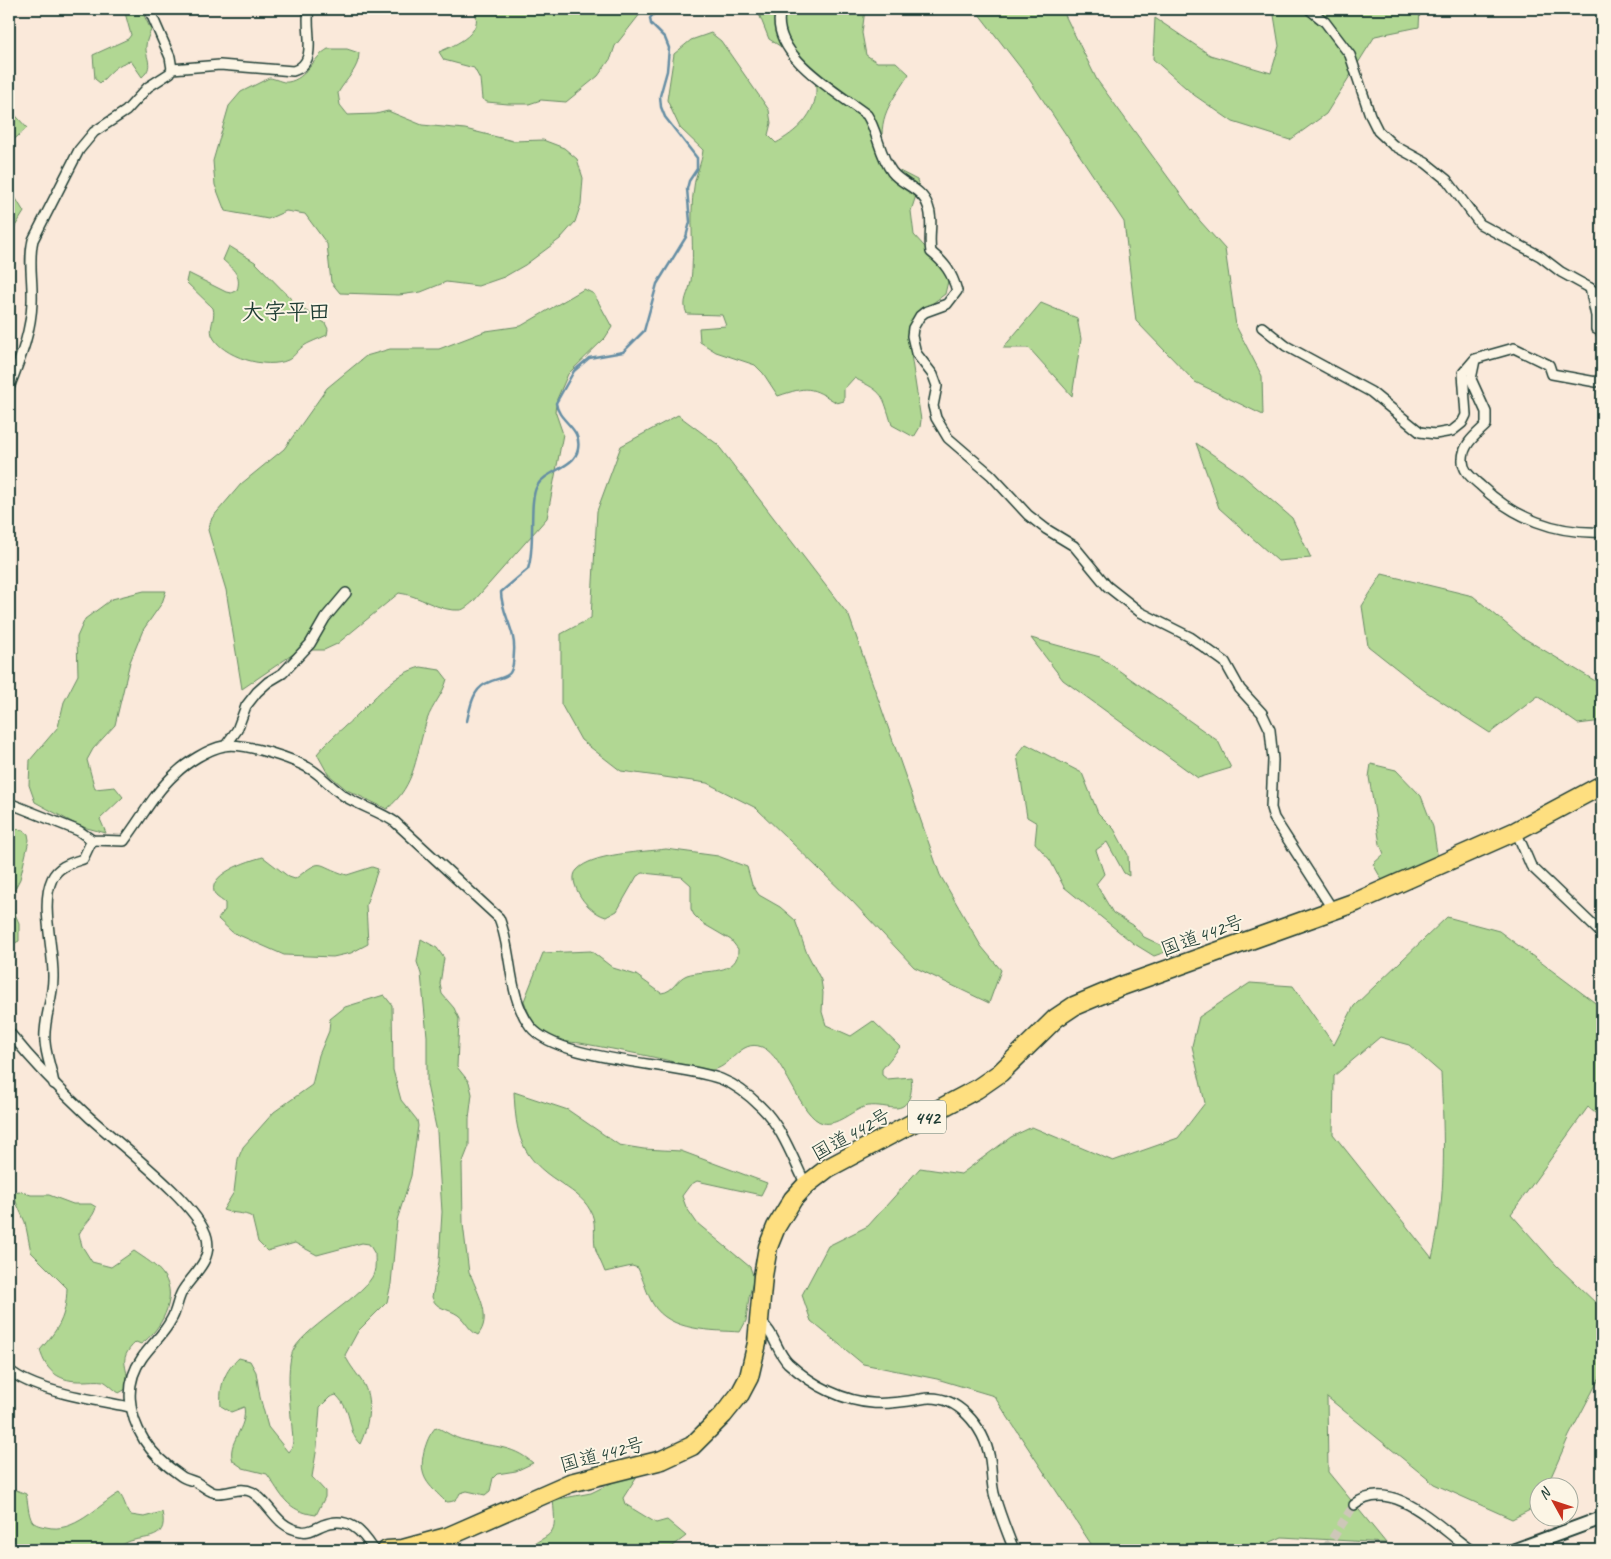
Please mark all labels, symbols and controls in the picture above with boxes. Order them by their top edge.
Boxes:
district label: 大字平田 [242,298,330,326]
street label: 国道442号 [1157,909,1247,962]
road number: 442 [908,1100,946,1134]
street label: 国道442号 [807,1102,895,1166]
street label: 国道442号 [557,1431,647,1478]
north arrow [1528,1476,1578,1526]
text: N [1535,1483,1555,1503]

